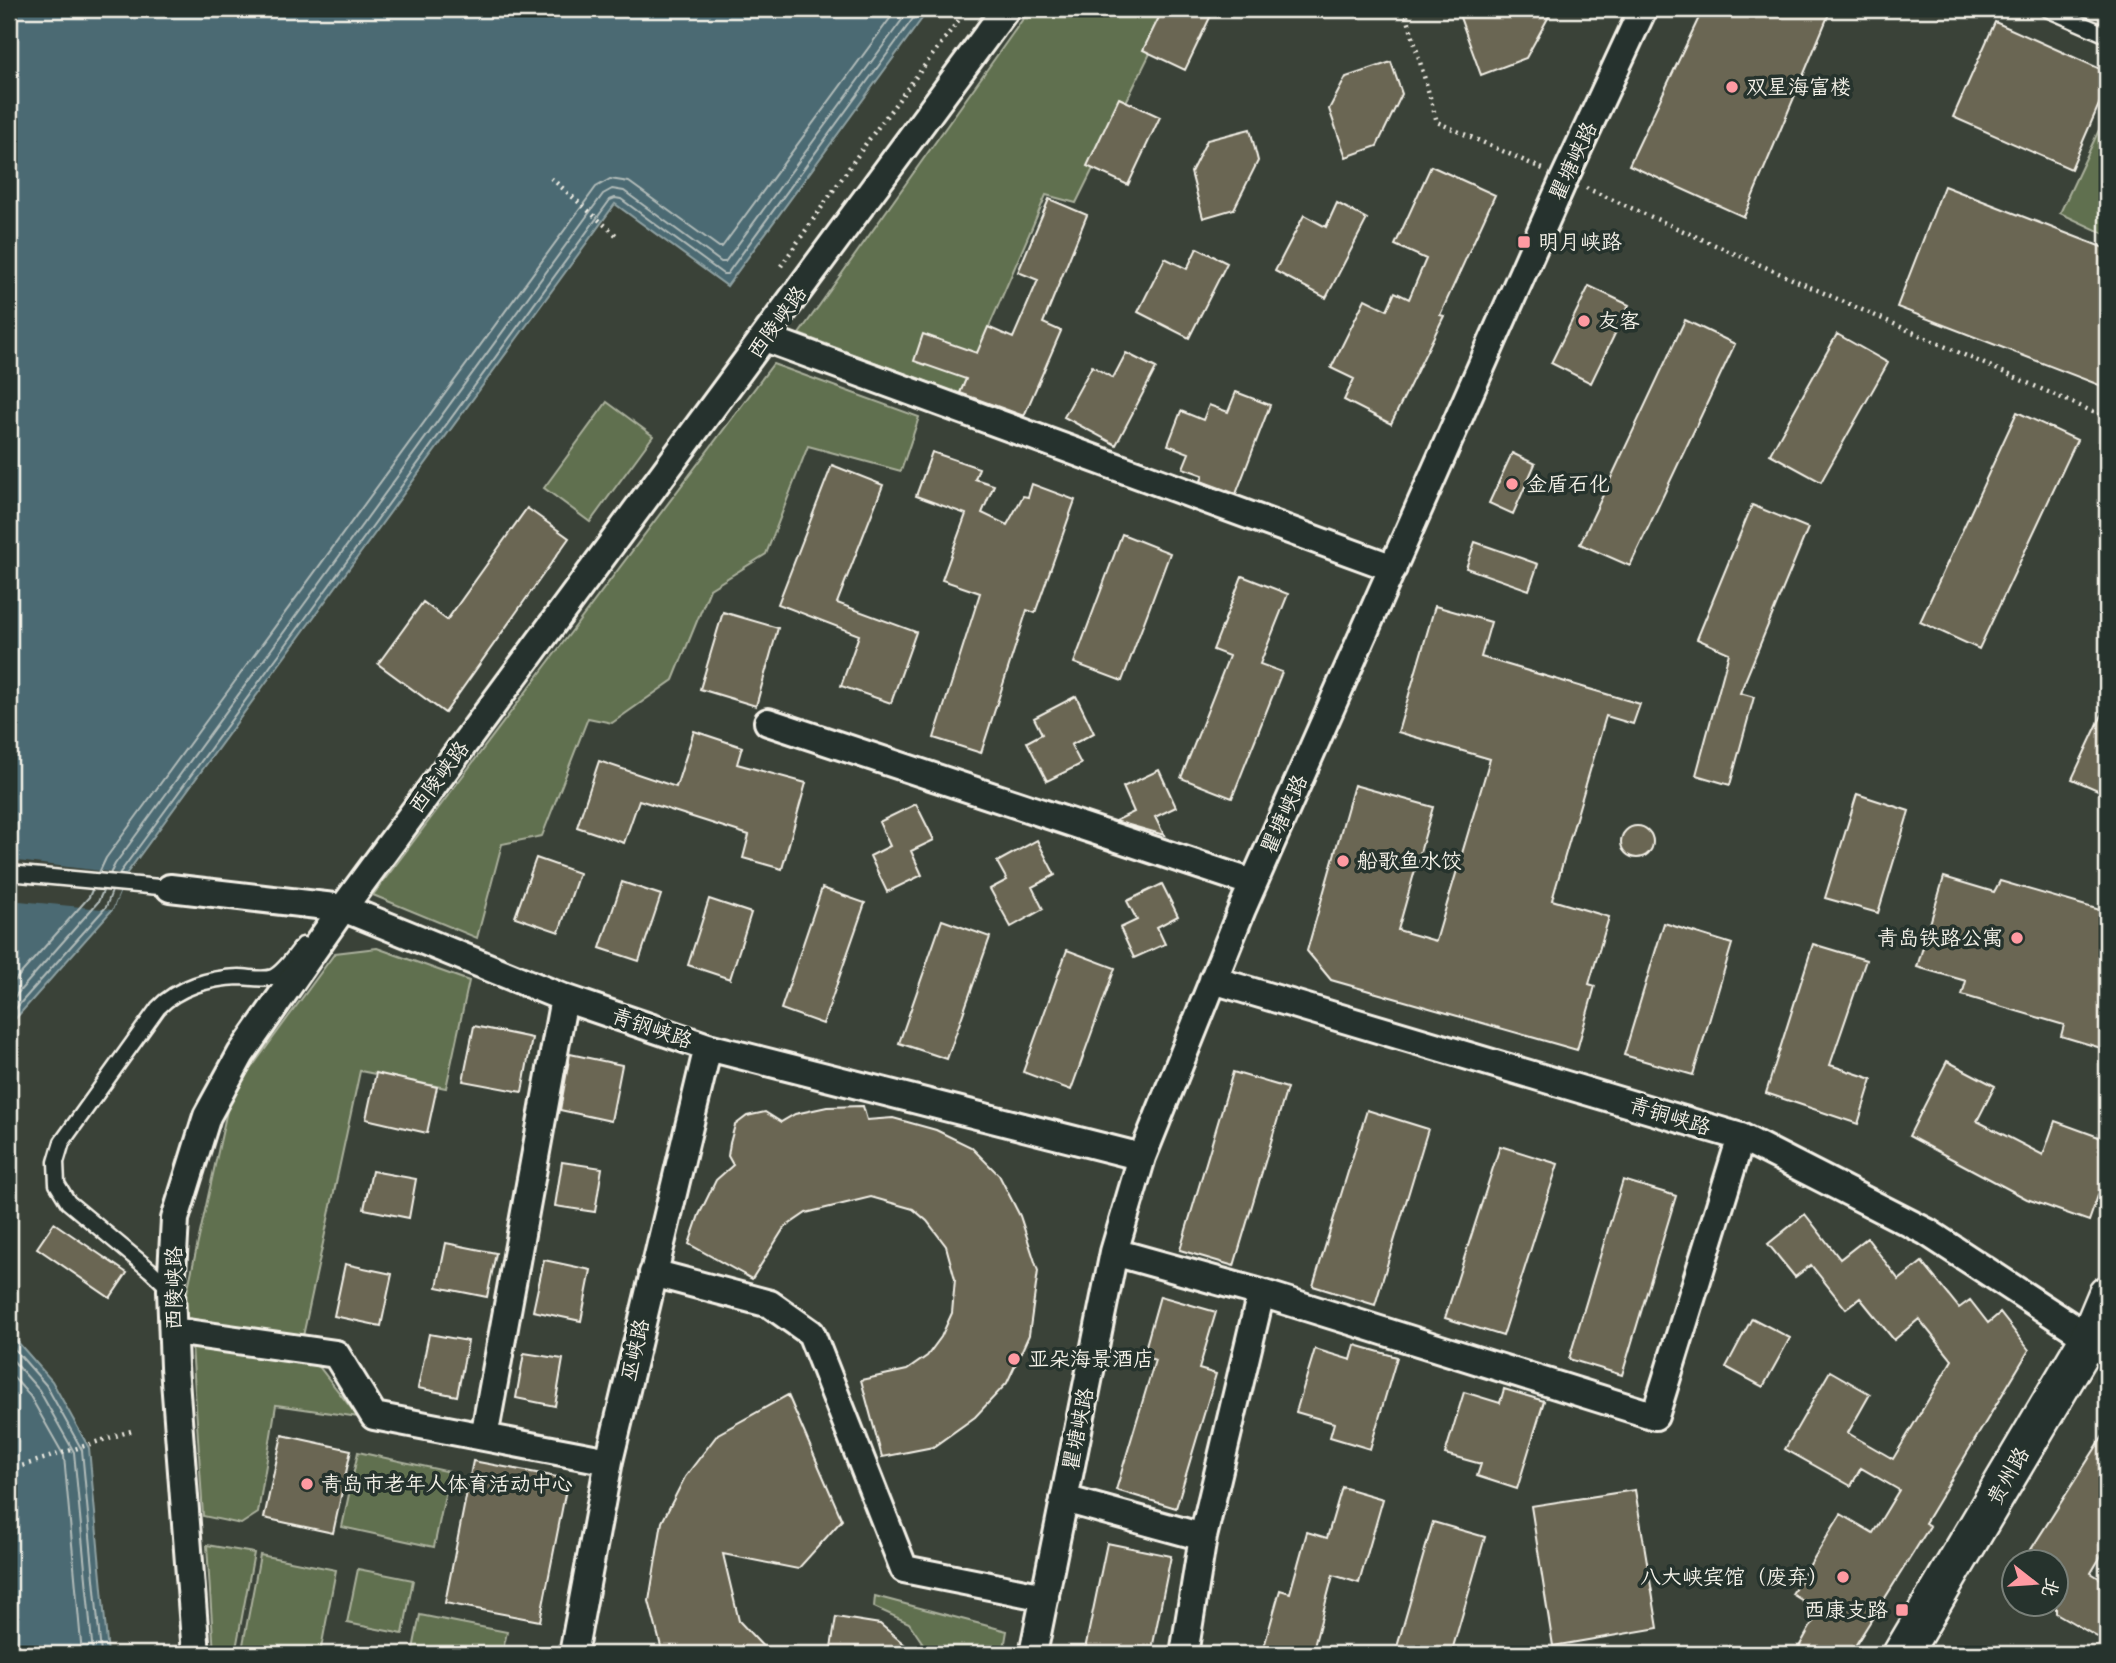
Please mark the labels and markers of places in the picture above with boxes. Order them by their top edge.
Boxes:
place label: 双星海富楼 [1746,75,1851,99]
marker: 双星海富楼 [1724,79,1740,95]
place label: 明月峡路 [1538,230,1622,254]
marker: 明月峡路 [1516,234,1532,250]
place label: 友客 [1598,309,1640,333]
marker: 友客 [1576,313,1592,329]
place label: 金盾石化 [1526,472,1610,496]
marker: 金盾石化 [1504,476,1520,492]
place label: 船歌鱼水饺 [1357,849,1462,873]
marker: 船歌鱼水饺 [1335,853,1351,869]
place label: 青岛铁路公寓 [1877,926,2003,950]
marker: 青岛铁路公寓 [2009,930,2025,946]
place label: 亚朵海景酒店 [1028,1347,1154,1371]
marker: 亚朵海景酒店 [1006,1351,1022,1367]
place label: 青岛市老年人体育活动中心 [321,1472,573,1496]
marker: 青岛市老年人体育活动中心 [299,1476,315,1492]
place label: 八大峡宾馆（废弃） [1640,1565,1829,1589]
marker: 八大峡宾馆（废弃） [1835,1569,1851,1585]
place label: 西康支路 [1804,1598,1888,1622]
marker: 西康支路 [1894,1602,1910,1618]

